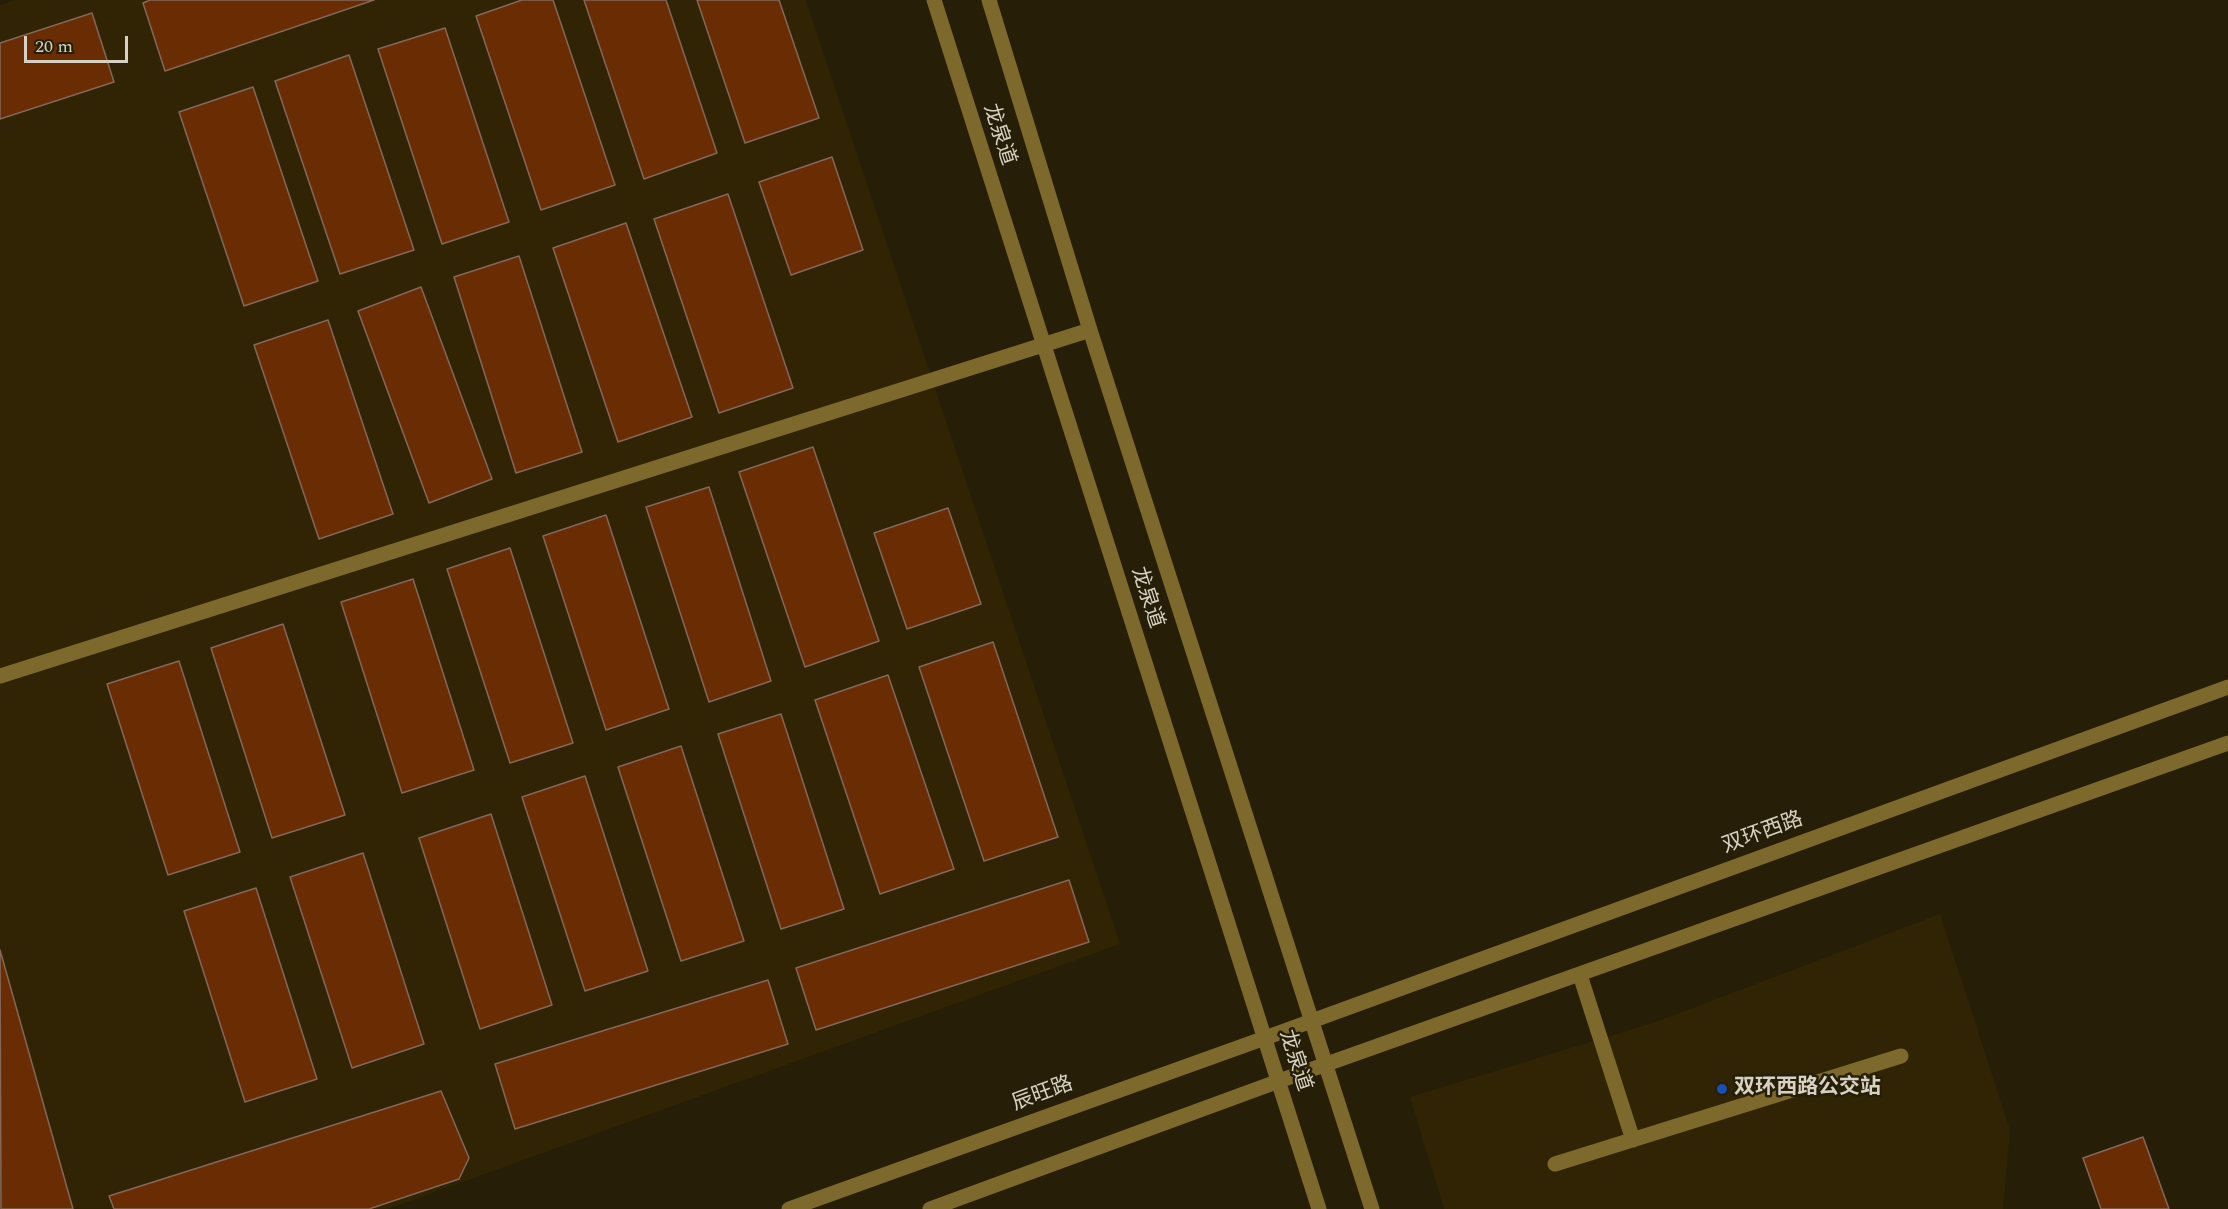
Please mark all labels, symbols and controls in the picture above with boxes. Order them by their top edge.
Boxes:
scale bar [27,24,130,62]
text: 20 m [35,33,73,60]
street label: 龙泉道 [976,101,1020,169]
street label: 龙泉道 [1124,564,1168,632]
street label: 双环西路 [1719,808,1807,860]
street label: 龙泉道 [1272,1027,1316,1095]
street label: 辰旺路 [1009,1072,1077,1118]
place label: 双环西路公交站 [1734,1076,1881,1102]
marker: 双环西路公交站 [1715,1082,1729,1096]

